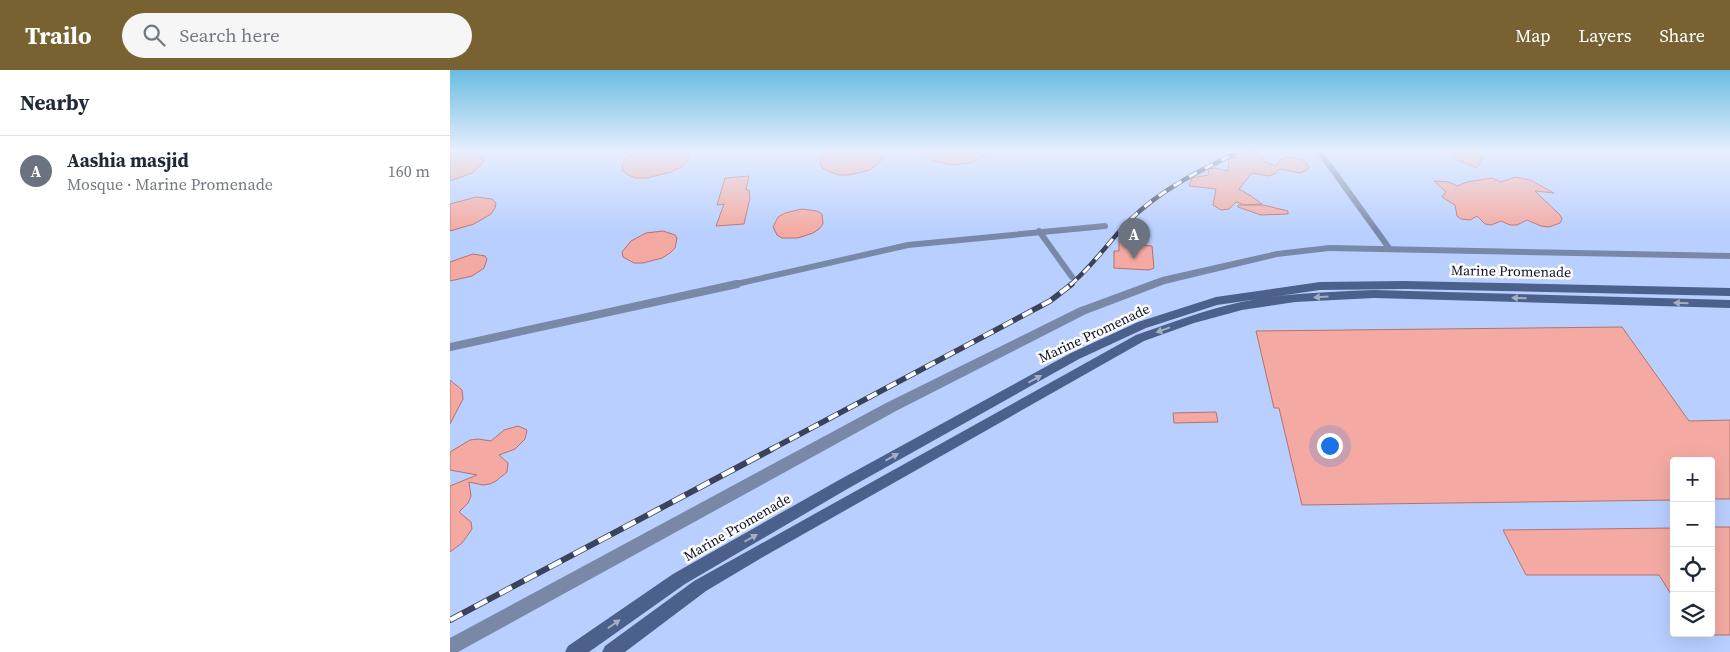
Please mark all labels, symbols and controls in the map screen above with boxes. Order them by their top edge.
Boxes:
search box [122,13,472,58]
text: Trailo [25,19,92,52]
icon: search [140,21,168,49]
text: Search here [180,22,280,48]
text: Map [1515,23,1550,48]
text: Layers [1578,23,1631,48]
text: Share [1659,23,1705,48]
text: Nearby [20,88,90,117]
text: Aashia masjid [67,147,189,173]
text: A [31,160,41,182]
text: 160 m [388,160,430,182]
text: Mosque · Marine Promenade [67,173,273,195]
pin: A [1118,218,1150,259]
street label: Marine Promenade [1451,260,1571,282]
one-way arrow [1313,293,1329,301]
one-way arrow [1511,294,1527,302]
street label: Marine Promenade [1035,298,1153,368]
one-way arrow [1673,299,1689,307]
one-way arrow [1155,326,1170,334]
one-way arrow [1027,375,1042,383]
your location [1317,433,1343,459]
one-way arrow [886,453,899,462]
map controls [1670,457,1715,637]
button: + [1670,457,1715,502]
street label: Marine Promenade [680,488,794,566]
button: − [1670,502,1715,547]
one-way arrow [745,533,758,542]
button: locate [1670,547,1715,592]
button: layers [1670,592,1715,637]
one-way arrow [607,619,621,629]

